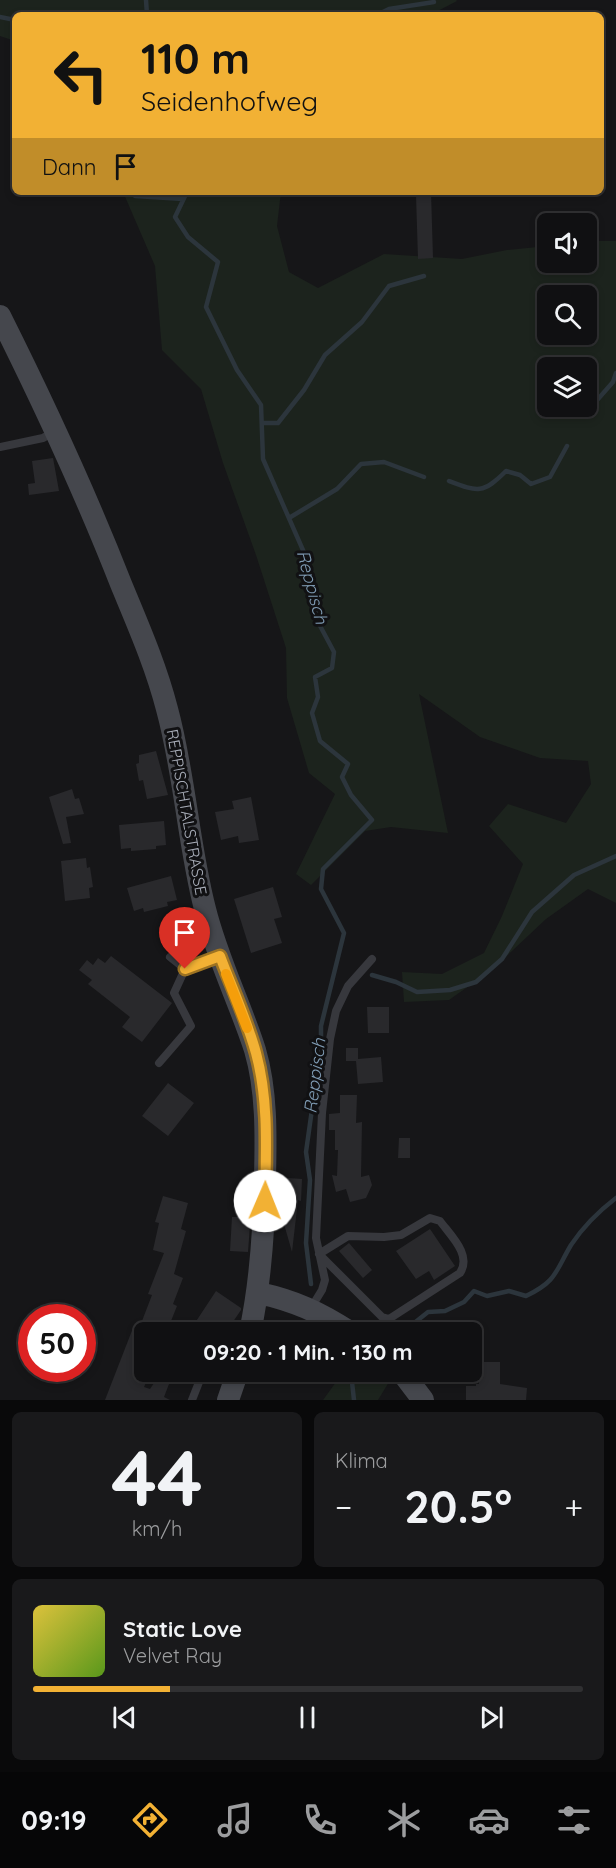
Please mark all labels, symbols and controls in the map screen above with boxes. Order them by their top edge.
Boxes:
text: 110 m [141,32,250,85]
icon: left [42,36,120,114]
text: Seidenhofweg [141,84,318,118]
icon: arrive [109,150,142,183]
text: Dann [42,153,97,181]
map controls [537,213,597,417]
button: sound [537,213,597,273]
button: search [537,285,597,345]
button: layers [537,357,597,417]
water label: Reppisch [292,547,334,627]
street label: REPPISCHTALSTRASSE [163,727,211,897]
pin [159,907,210,969]
icon: arrive [168,916,201,949]
water label: Reppisch [298,1036,331,1115]
position arrow [233,1169,297,1233]
speed limit sign: 50 [18,1304,96,1382]
text: 09:20 · 1 Min. · 130 m [203,1338,413,1366]
text: 44 [111,1428,203,1526]
text: Klima [335,1448,388,1473]
text: 20.5° [404,1478,512,1534]
text: − [335,1486,352,1527]
text: + [564,1486,583,1527]
text: km/h [132,1516,182,1541]
text: Static Love [123,1615,242,1643]
text: Velvet Ray [123,1643,222,1668]
icon: previous [108,1701,141,1734]
icon: pause [291,1701,324,1734]
icon: next [475,1701,508,1734]
icon: directions [129,1799,171,1841]
icon: music [214,1799,256,1841]
icon: phone [299,1799,341,1841]
icon: climate [383,1799,425,1841]
icon: car [468,1799,510,1841]
icon: filters [553,1799,595,1841]
text: 09:19 [21,1803,86,1837]

